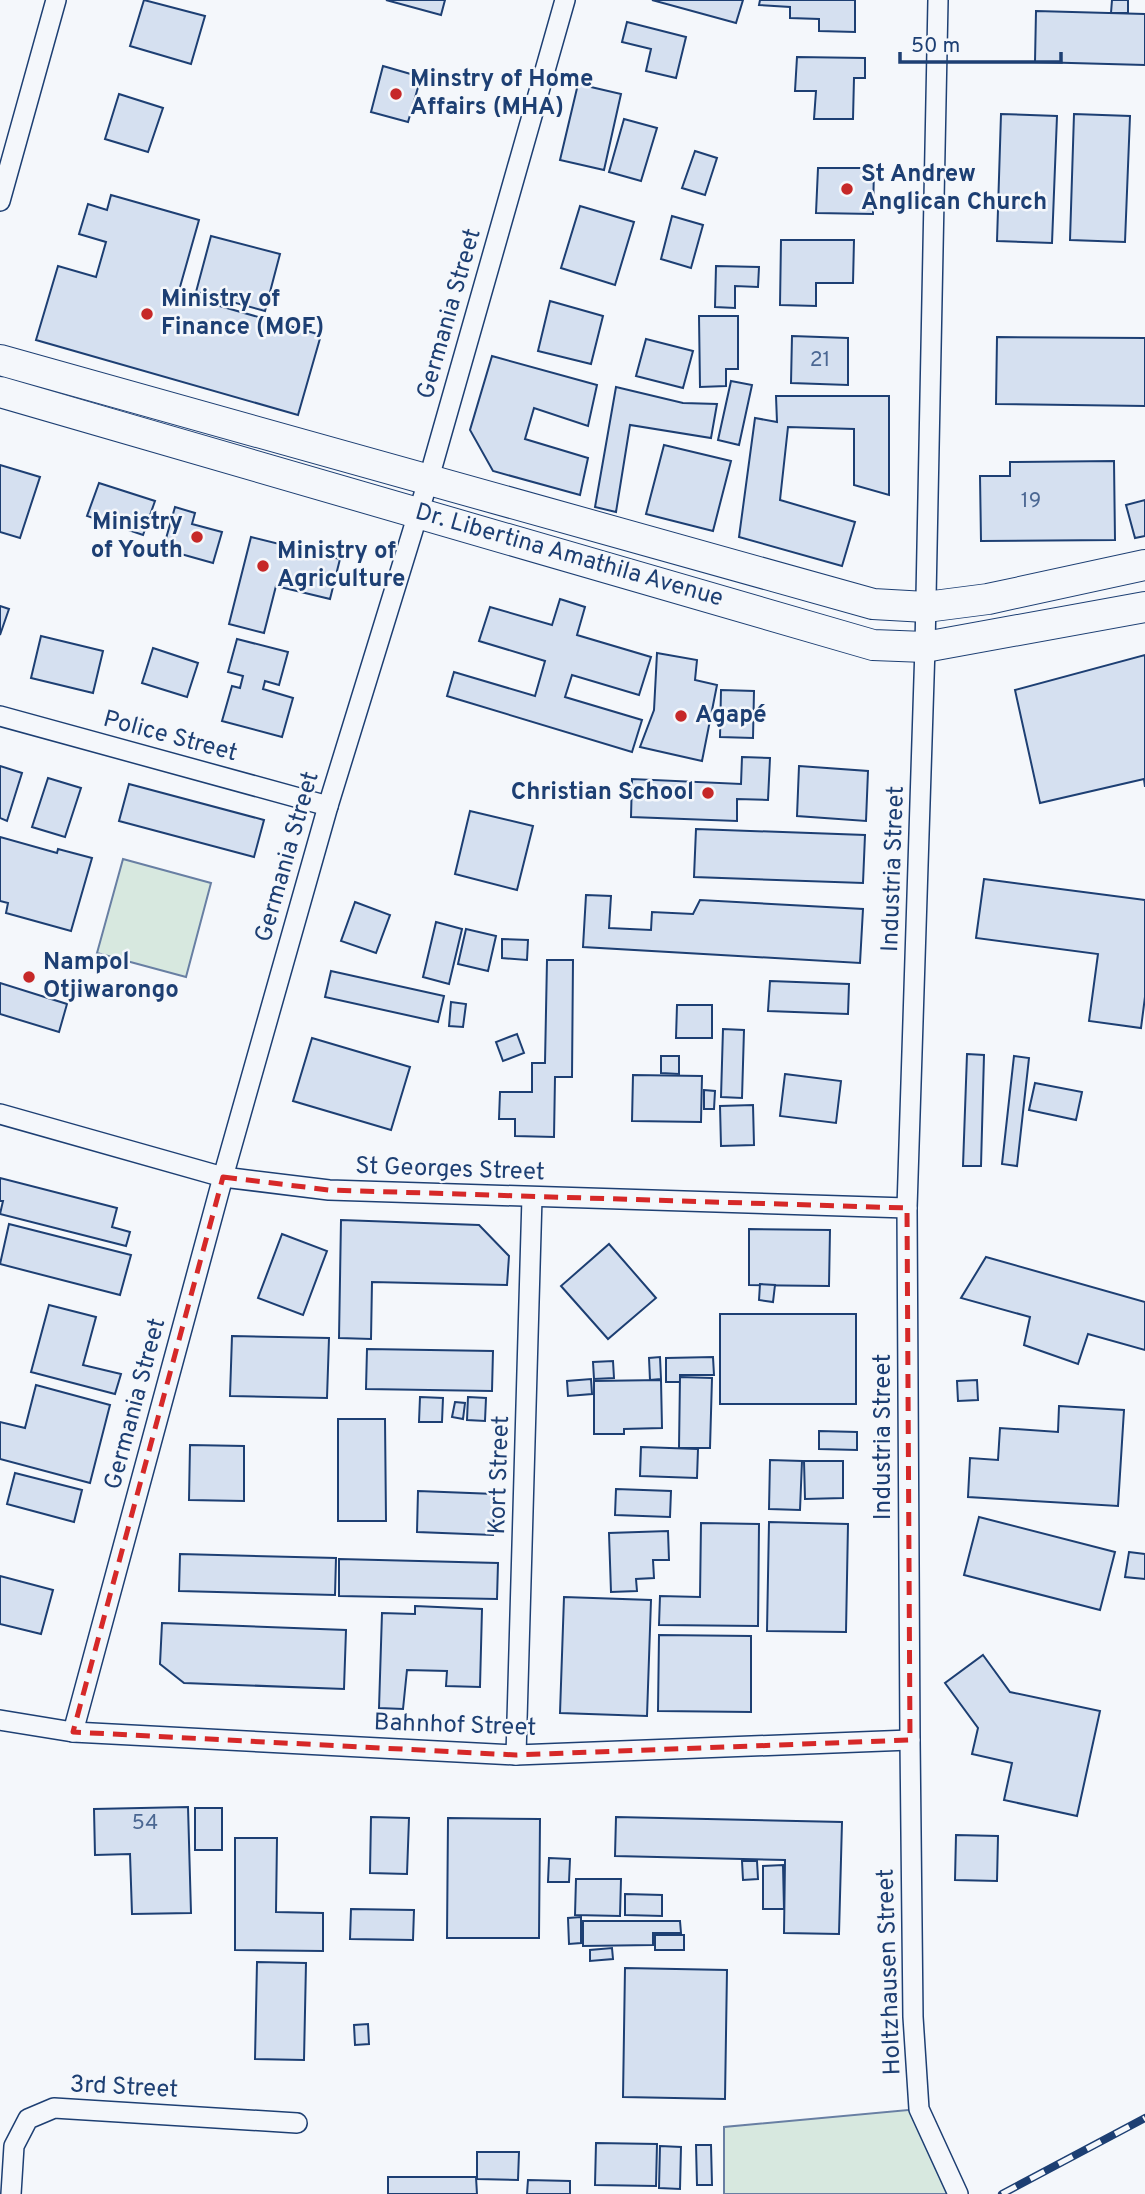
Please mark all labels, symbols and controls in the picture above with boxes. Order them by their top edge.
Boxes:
scale bar [900,21,1061,65]
text: 50 m [911,33,960,60]
place label: Minstry of Home Affairs (MHA) [410,65,593,123]
marker: Minstry of Home Affairs (MHA) [388,86,404,102]
place label: St Andrew Anglican Church [861,160,1047,218]
marker: St Andrew Anglican Church [839,181,855,197]
street label: Germania Street [411,225,489,403]
place label: Ministry of Finance (MOF) [161,285,324,343]
marker: Ministry of Finance (MOF) [139,306,155,322]
house number: 21 [810,347,830,374]
house number: 19 [1021,488,1041,515]
street label: Dr. Libertina Amathila Avenue [412,498,726,614]
place label: Ministry of Youth [91,508,183,566]
marker: Ministry of Youth [189,529,205,545]
place label: Ministry of Agriculture [277,537,405,595]
marker: Ministry of Agriculture [255,558,271,574]
place label: Agapé [695,701,767,731]
street label: Police Street [100,705,240,769]
marker: Agapé [673,708,689,724]
street label: Germania Street [249,768,327,946]
place label: Christian School [511,778,694,808]
marker: Christian School [700,785,716,801]
street label: Industria Street [876,785,912,953]
place label: Nampol Otjiwarongo [43,948,179,1006]
marker: Nampol Otjiwarongo [21,969,37,985]
street label: St Georges Street [355,1152,545,1188]
street label: Germania Street [99,1315,173,1493]
street label: Industria Street [869,1354,899,1520]
street label: Kort Street [483,1415,517,1535]
street label: Bahnhof Street [373,1708,537,1744]
house number: 54 [132,1810,158,1837]
street label: Holtzhausen Street [871,1868,909,2076]
street label: 3rd Street [69,2070,179,2106]

